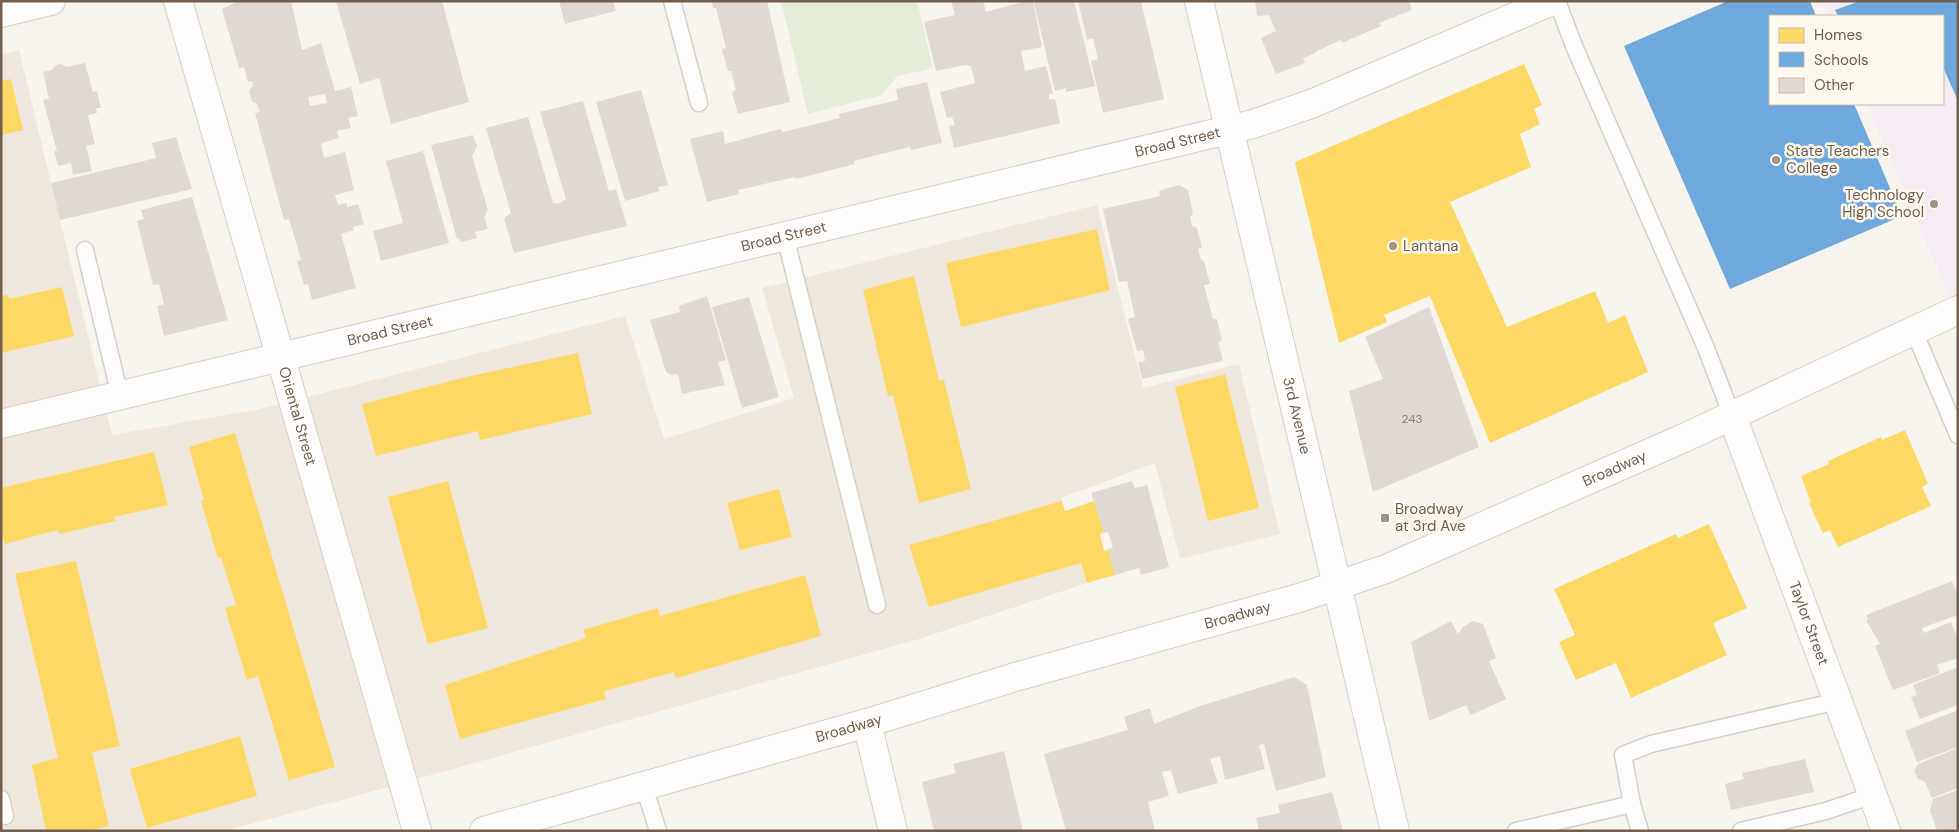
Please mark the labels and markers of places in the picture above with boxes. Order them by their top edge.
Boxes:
place label: State Teachers College [1786,141,1889,178]
marker: State Teachers College [1770,154,1782,166]
place label: Technology High School [1842,185,1925,222]
marker: Technology High School [1928,198,1940,210]
place label: Lantana [1403,236,1459,256]
marker: Lantana [1387,240,1399,252]
place label: Broadway at 3rd Ave [1395,499,1466,536]
marker: Broadway at 3rd Ave [1379,512,1391,524]

